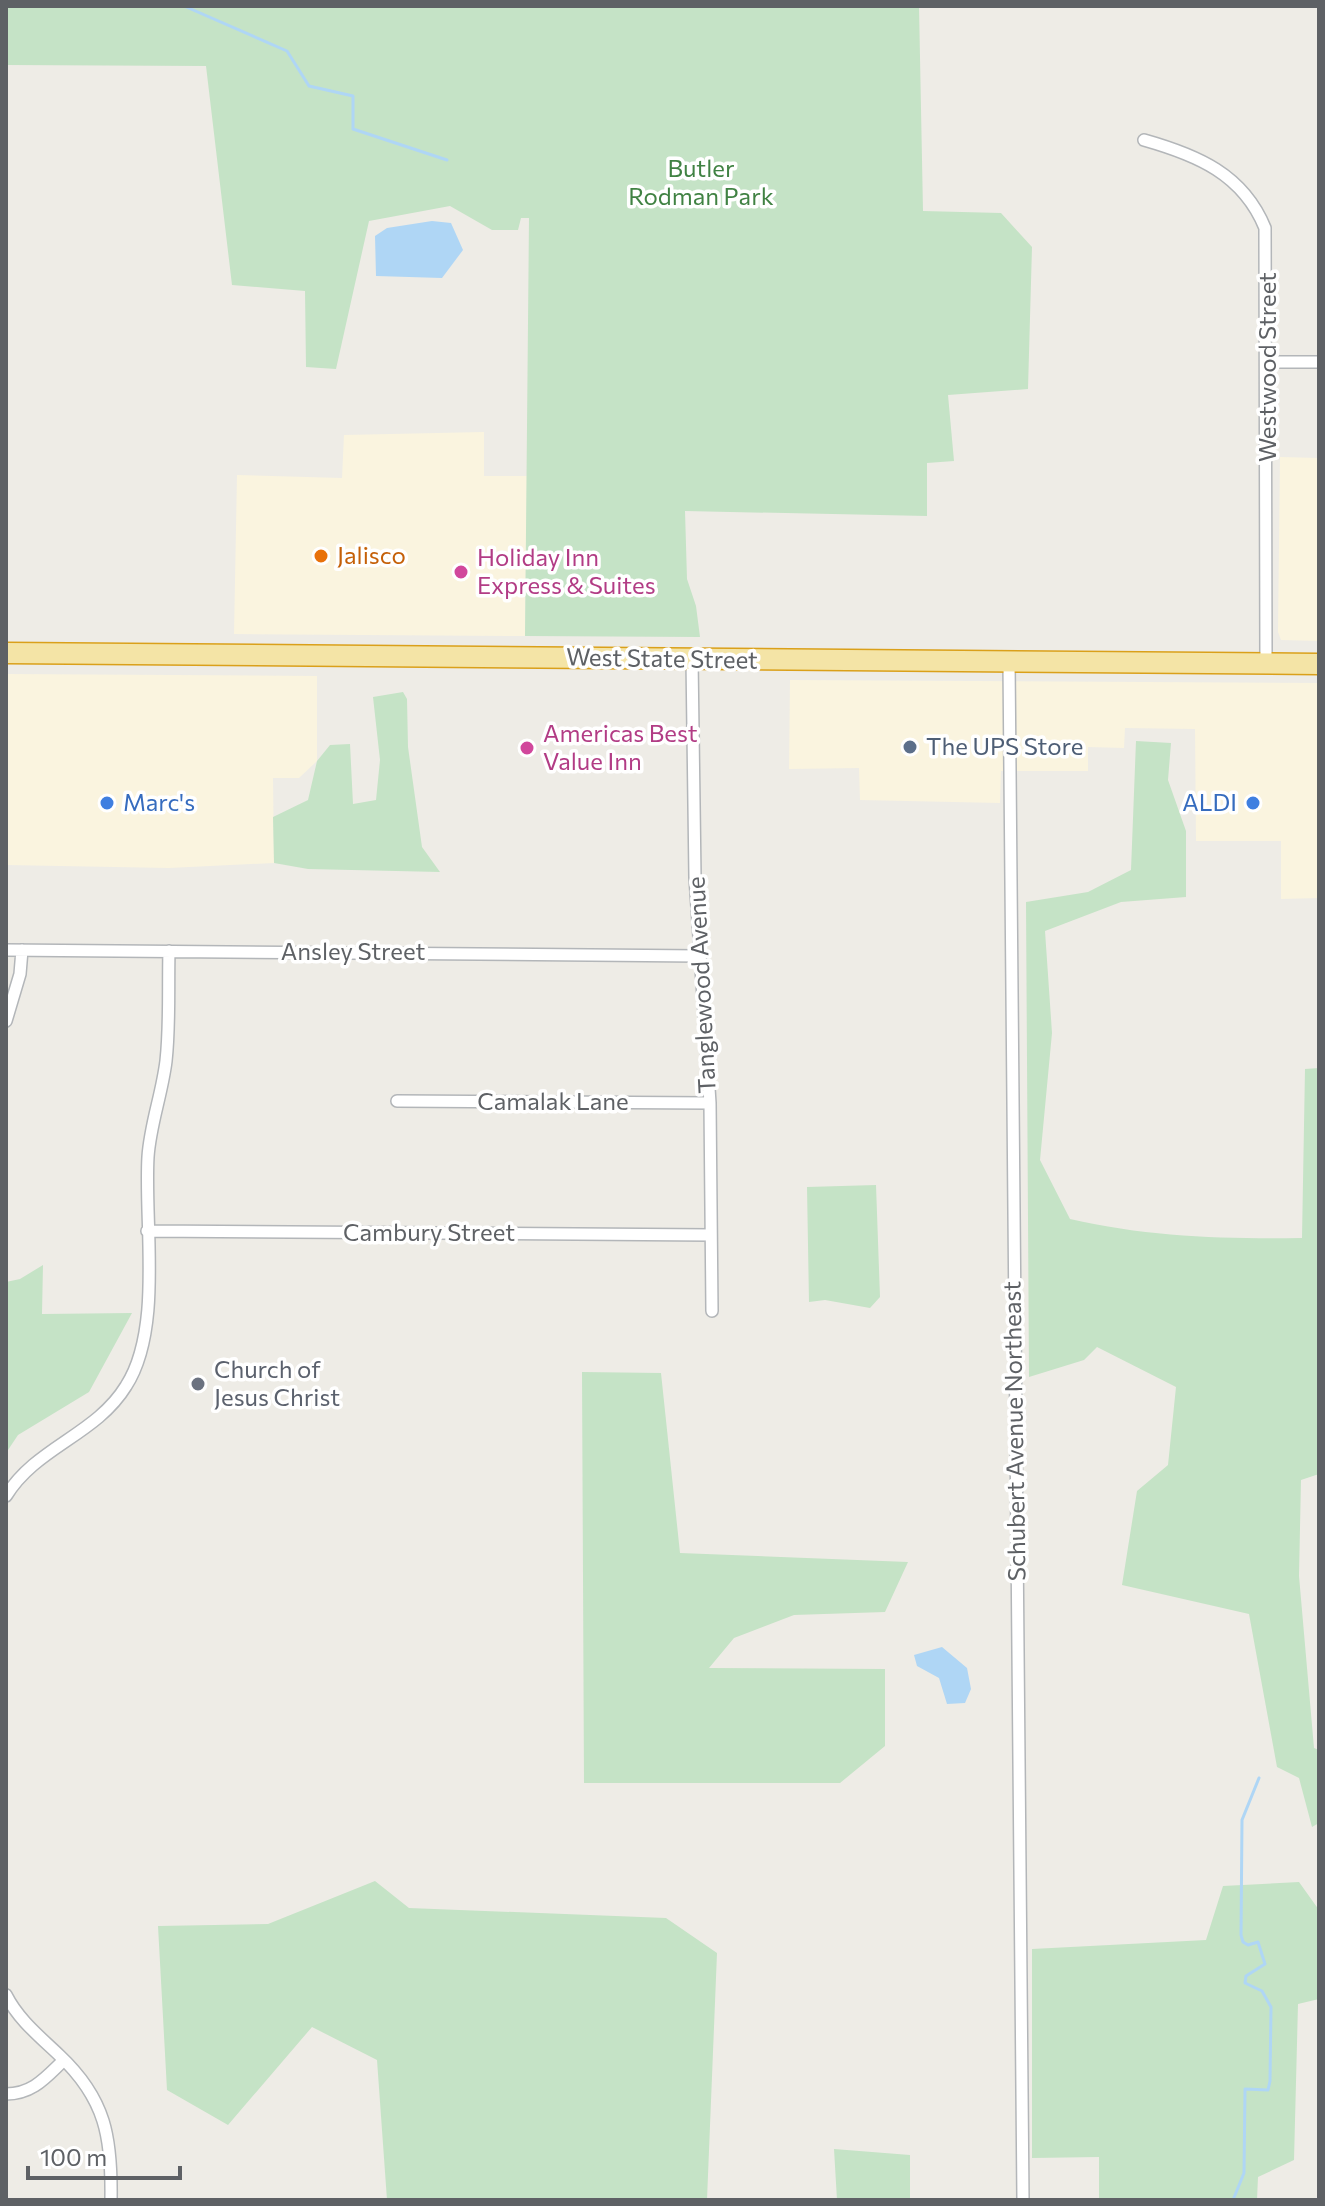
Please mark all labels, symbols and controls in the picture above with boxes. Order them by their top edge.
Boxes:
park label: Butler Rodman Park [628,153,774,210]
street label: Westwood Street [1252,272,1281,462]
place label: Jalisco [337,540,406,569]
place label: Holiday Inn Express & Suites [477,542,656,599]
marker: Jalisco [312,547,330,565]
marker: Holiday Inn Express & Suites [452,563,470,581]
street label: West State Street [566,641,758,674]
place label: Americas Best Value Inn [543,718,698,775]
place label: The UPS Store [926,731,1083,760]
marker: The UPS Store [901,738,919,756]
marker: Americas Best Value Inn [518,739,536,757]
place label: Marc's [123,787,195,816]
place label: ALDI [1182,787,1237,816]
marker: Marc's [98,794,116,812]
marker: ALDI [1244,794,1262,812]
street label: Tanglewood Avenue [680,876,721,1094]
street label: Ansley Street [281,936,425,965]
street label: Camalak Lane [477,1086,629,1115]
street label: Cambury Street [343,1217,515,1246]
street label: Schubert Avenue Northeast [996,1281,1031,1581]
place label: Church of Jesus Christ [214,1354,340,1411]
marker: Church of Jesus Christ [189,1375,207,1393]
scale bar [28,2130,180,2180]
text: 100 m [40,2142,107,2171]

